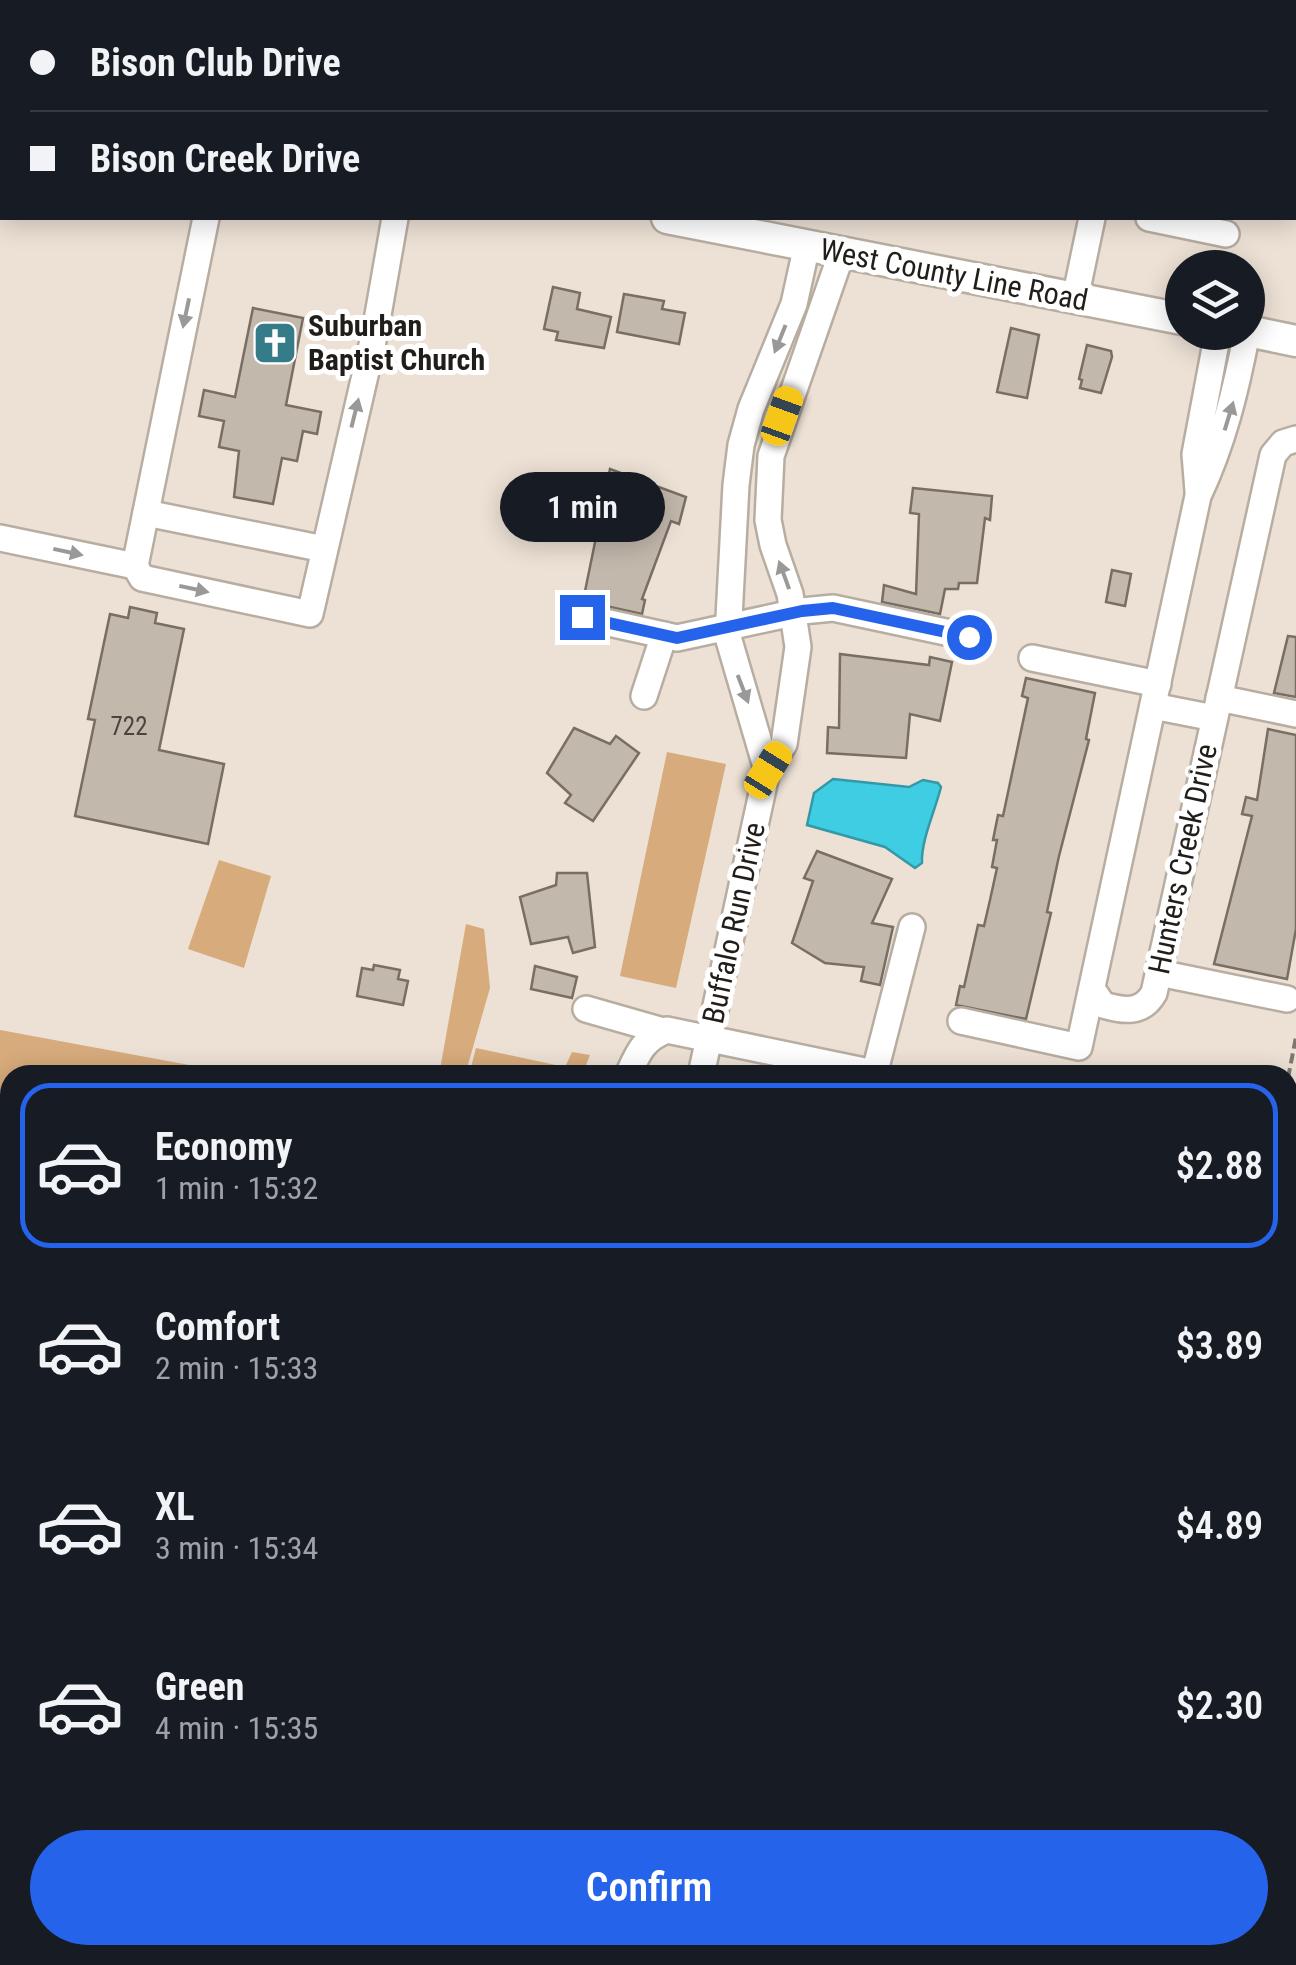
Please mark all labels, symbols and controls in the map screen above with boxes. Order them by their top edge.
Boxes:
text: Bison Club Drive [90,41,341,85]
text: Bison Creek Drive [90,137,360,181]
street label: West County Line Road [817,231,1091,318]
map controls [1165,250,1265,350]
button: layers [1165,250,1265,350]
one-way arrow [178,298,193,329]
place label: Suburban Baptist Church [308,308,485,377]
church icon: Suburban Baptist Church [252,320,298,366]
one-way arrow [771,324,787,354]
car [758,383,806,449]
one-way arrow [348,397,363,428]
one-way arrow [1222,401,1237,431]
callout: 1 min [500,472,664,542]
text: 1 min [547,488,618,526]
one-way arrow [52,544,83,560]
one-way arrow [776,560,791,590]
one-way arrow [179,582,210,597]
route end [560,595,605,640]
route start [947,615,992,660]
one-way arrow [736,674,752,704]
house number: 722 [110,712,148,741]
car [739,737,797,803]
street label: Hunters Creek Drive [1141,741,1224,977]
street label: Buffalo Run Drive [695,819,772,1027]
icon: car [35,1121,125,1211]
text: Economy [155,1125,292,1169]
text: $2.88 [1176,1144,1263,1188]
text: 1 min · 15:32 [155,1169,318,1207]
icon: car [35,1301,125,1391]
text: Comfort [155,1305,280,1349]
text: $3.89 [1176,1324,1263,1368]
text: 2 min · 15:33 [155,1349,318,1387]
icon: car [35,1481,125,1571]
text: XL [155,1485,194,1529]
text: $4.89 [1176,1504,1263,1548]
text: 3 min · 15:34 [155,1529,318,1567]
icon: car [35,1661,125,1751]
text: Green [155,1665,245,1709]
text: $2.30 [1176,1684,1263,1728]
text: 4 min · 15:35 [155,1709,318,1747]
button: Confirm [30,1830,1268,1945]

